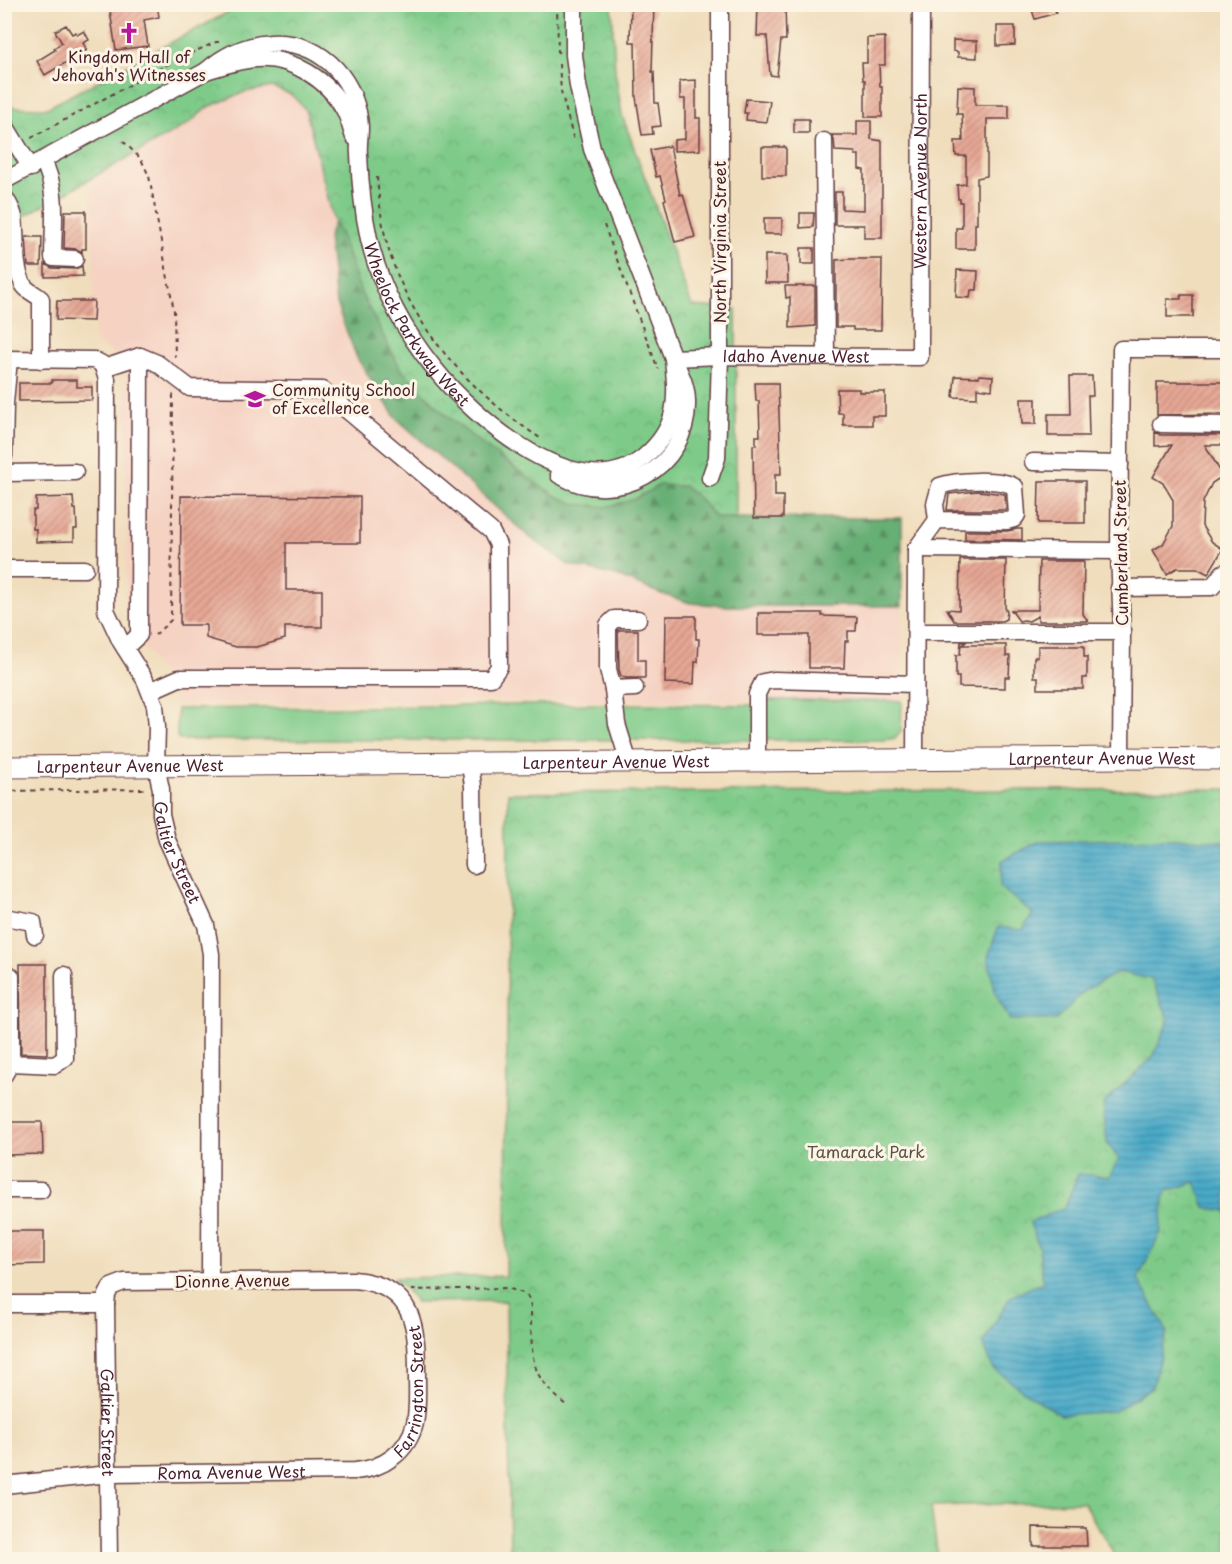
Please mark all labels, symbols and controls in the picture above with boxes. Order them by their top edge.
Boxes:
church icon: Kingdom Hall of Jehovah's Witnesses [117,21,141,45]
place label: Kingdom Hall of Jehovah's Witnesses [52,44,206,86]
street label: Western Avenue North [907,93,932,269]
street label: North Virginia Street [707,160,731,323]
street label: Wheelock Parkway West [359,239,476,411]
street label: Idaho Avenue West [723,343,869,368]
place label: Community School of Excellence [272,377,415,419]
school or university icon: Community School of Excellence [243,387,267,411]
street label: Cumberland Street [1107,479,1133,626]
street label: Larpenteur Avenue West [1008,745,1196,770]
street label: Larpenteur Avenue West [522,748,710,774]
street label: Larpenteur Avenue West [36,752,224,778]
street label: Galtier Street [150,801,208,908]
park label: Tamarack Park [807,1139,925,1163]
street label: Dionne Avenue [174,1267,290,1293]
street label: Farrington Street [387,1323,428,1462]
street label: Galtier Street [96,1368,121,1477]
street label: Roma Avenue West [157,1459,306,1484]

